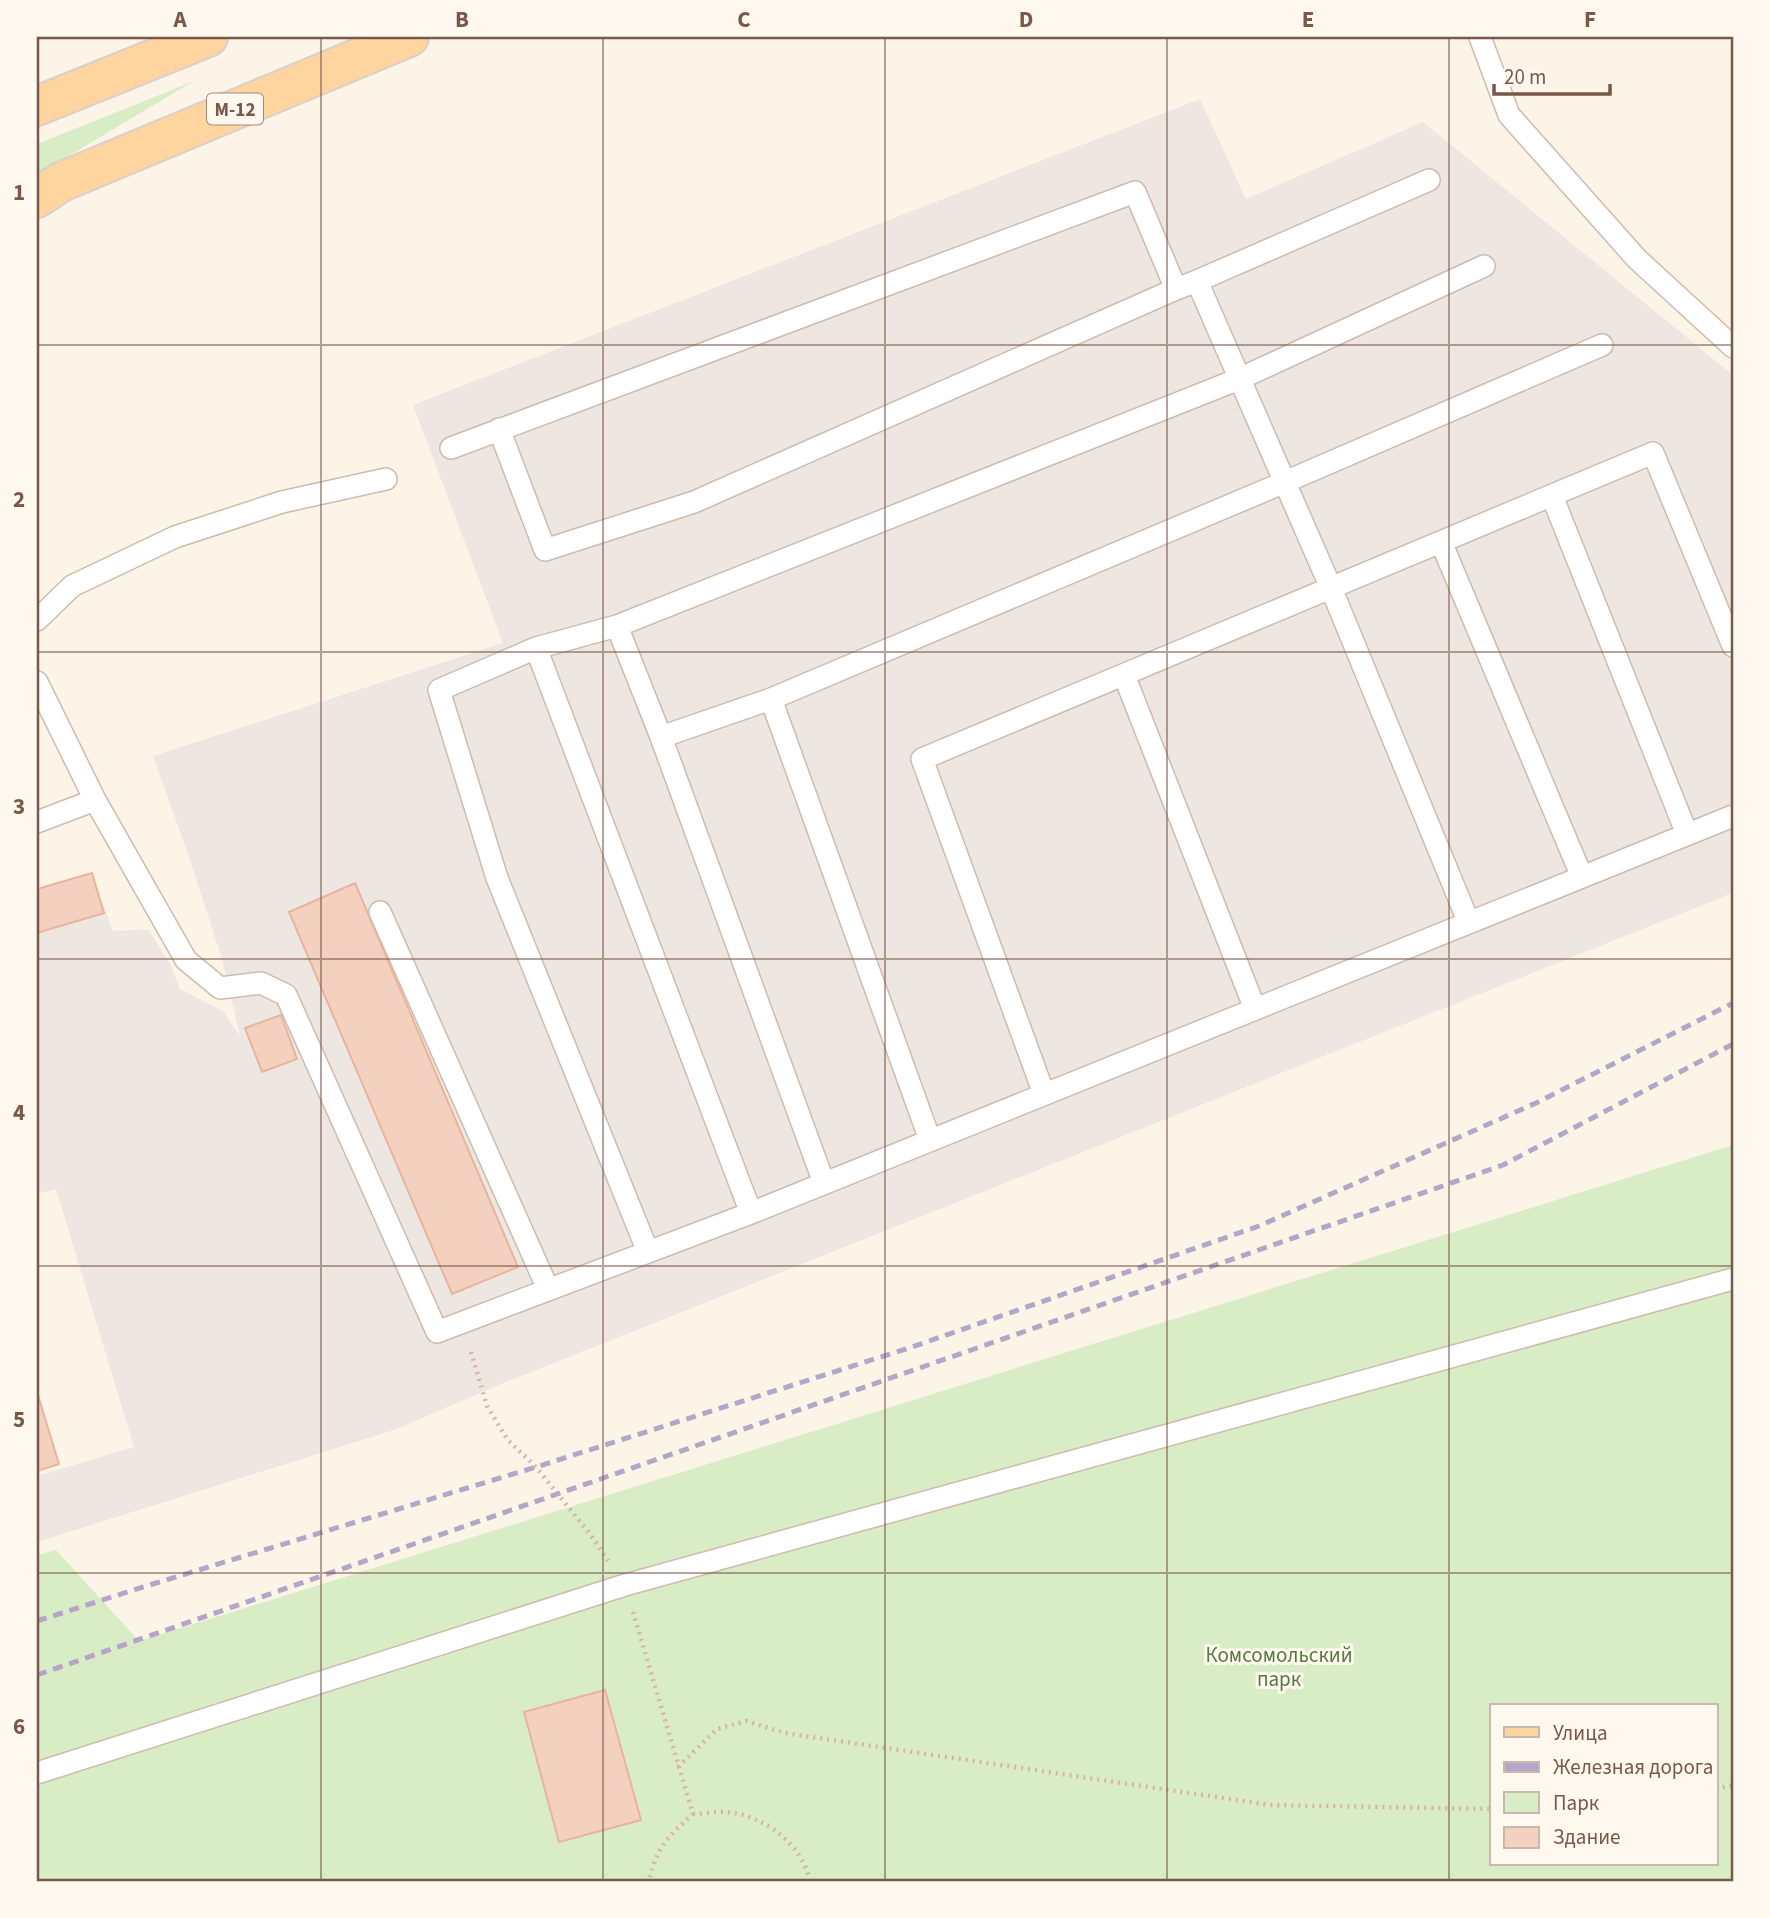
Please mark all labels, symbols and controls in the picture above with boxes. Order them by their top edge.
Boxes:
text: A [172,3,187,36]
text: B [455,3,469,36]
text: C [737,3,751,36]
text: D [1019,3,1033,36]
text: E [1302,3,1314,36]
text: F [1584,3,1596,36]
scale bar [1494,52,1609,96]
text: 20 m [1504,62,1546,92]
road number: М-12 [207,94,263,124]
text: 1 [13,176,25,209]
text: 2 [13,483,25,516]
text: 3 [13,790,25,823]
text: 4 [13,1096,25,1129]
text: 5 [13,1403,25,1436]
park label: Комсомольский парк [1205,1640,1353,1694]
legend [1490,1704,1718,1866]
text: 6 [13,1710,25,1743]
text: Улица [1553,1718,1608,1748]
text: Железная дорога [1553,1752,1713,1782]
text: Парк [1553,1788,1600,1818]
text: Здание [1553,1822,1621,1852]

